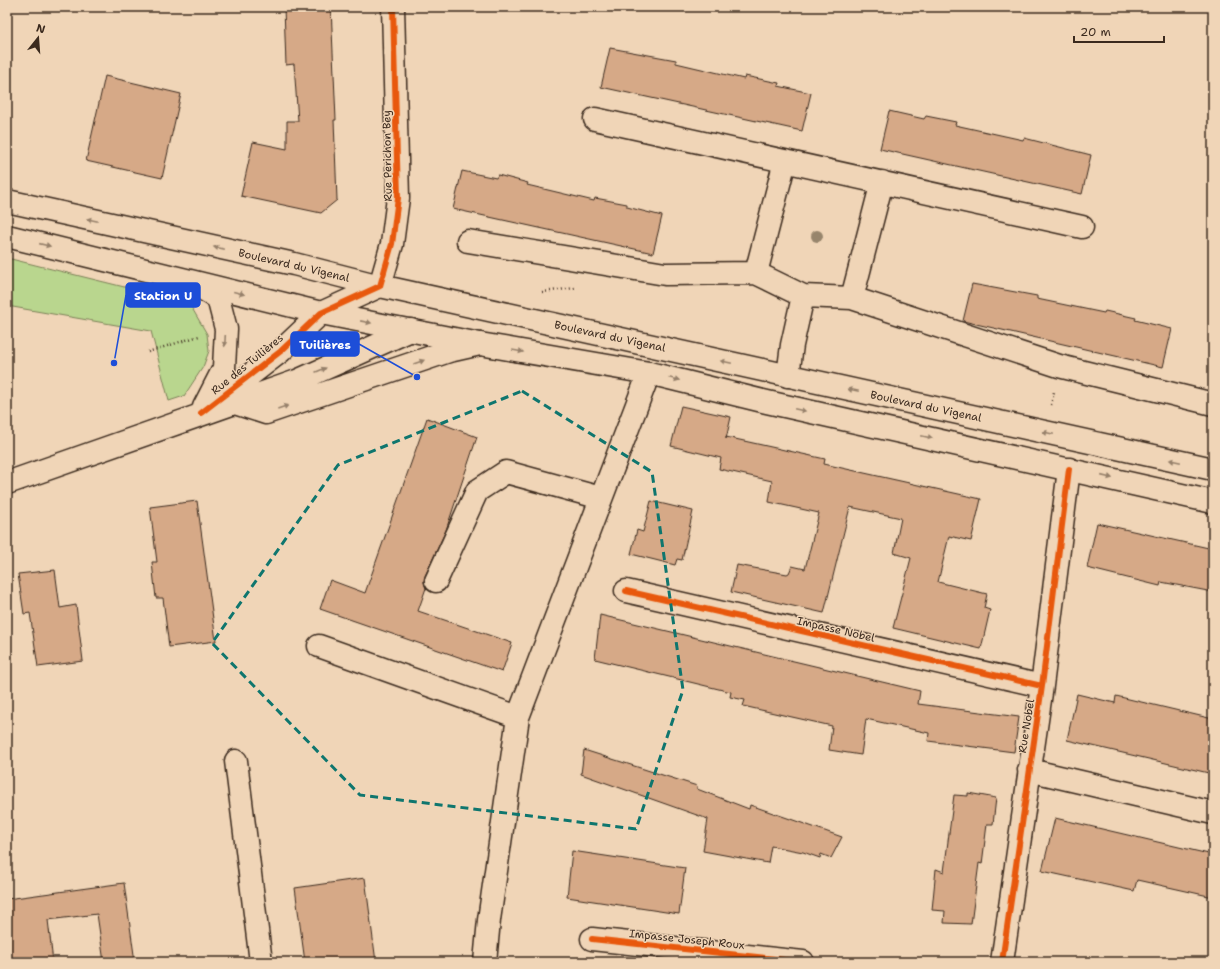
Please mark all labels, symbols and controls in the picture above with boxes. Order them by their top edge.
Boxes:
north arrow [18,18,58,58]
scale bar [1074,18,1164,44]
text: N [34,20,47,37]
text: 20 m [1080,24,1111,40]
street label: Rue Perichon Bey [379,110,396,202]
one-way arrow [86,216,99,222]
one-way arrow [39,242,51,248]
one-way arrow [213,244,226,250]
street label: Boulevard du Vigenal [237,245,352,286]
callout: Station U [126,283,200,307]
text: Station U [134,288,192,304]
one-way arrow [233,290,245,296]
street label: Boulevard du Vigenal [553,317,668,356]
one-way arrow [360,319,372,325]
street label: Rue des Tuilières [208,331,287,398]
callout: Tuilières [291,332,359,356]
one-way arrow [222,335,229,347]
text: Tuilières [299,337,351,353]
one-way arrow [512,348,524,354]
one-way arrow [719,358,732,364]
one-way arrow [414,359,426,365]
one-way arrow [316,367,328,373]
one-way arrow [667,377,680,383]
one-way arrow [846,386,859,392]
street label: Boulevard du Vigenal [869,387,984,426]
one-way arrow [277,404,289,410]
one-way arrow [794,407,806,413]
one-way arrow [1042,429,1054,435]
one-way arrow [921,435,933,441]
one-way arrow [1169,457,1181,463]
one-way arrow [1100,475,1113,481]
street label: Impasse Nobel [795,613,877,646]
street label: Rue Nobel [1015,697,1038,754]
street label: Impasse Joseph Roux [628,926,746,953]

